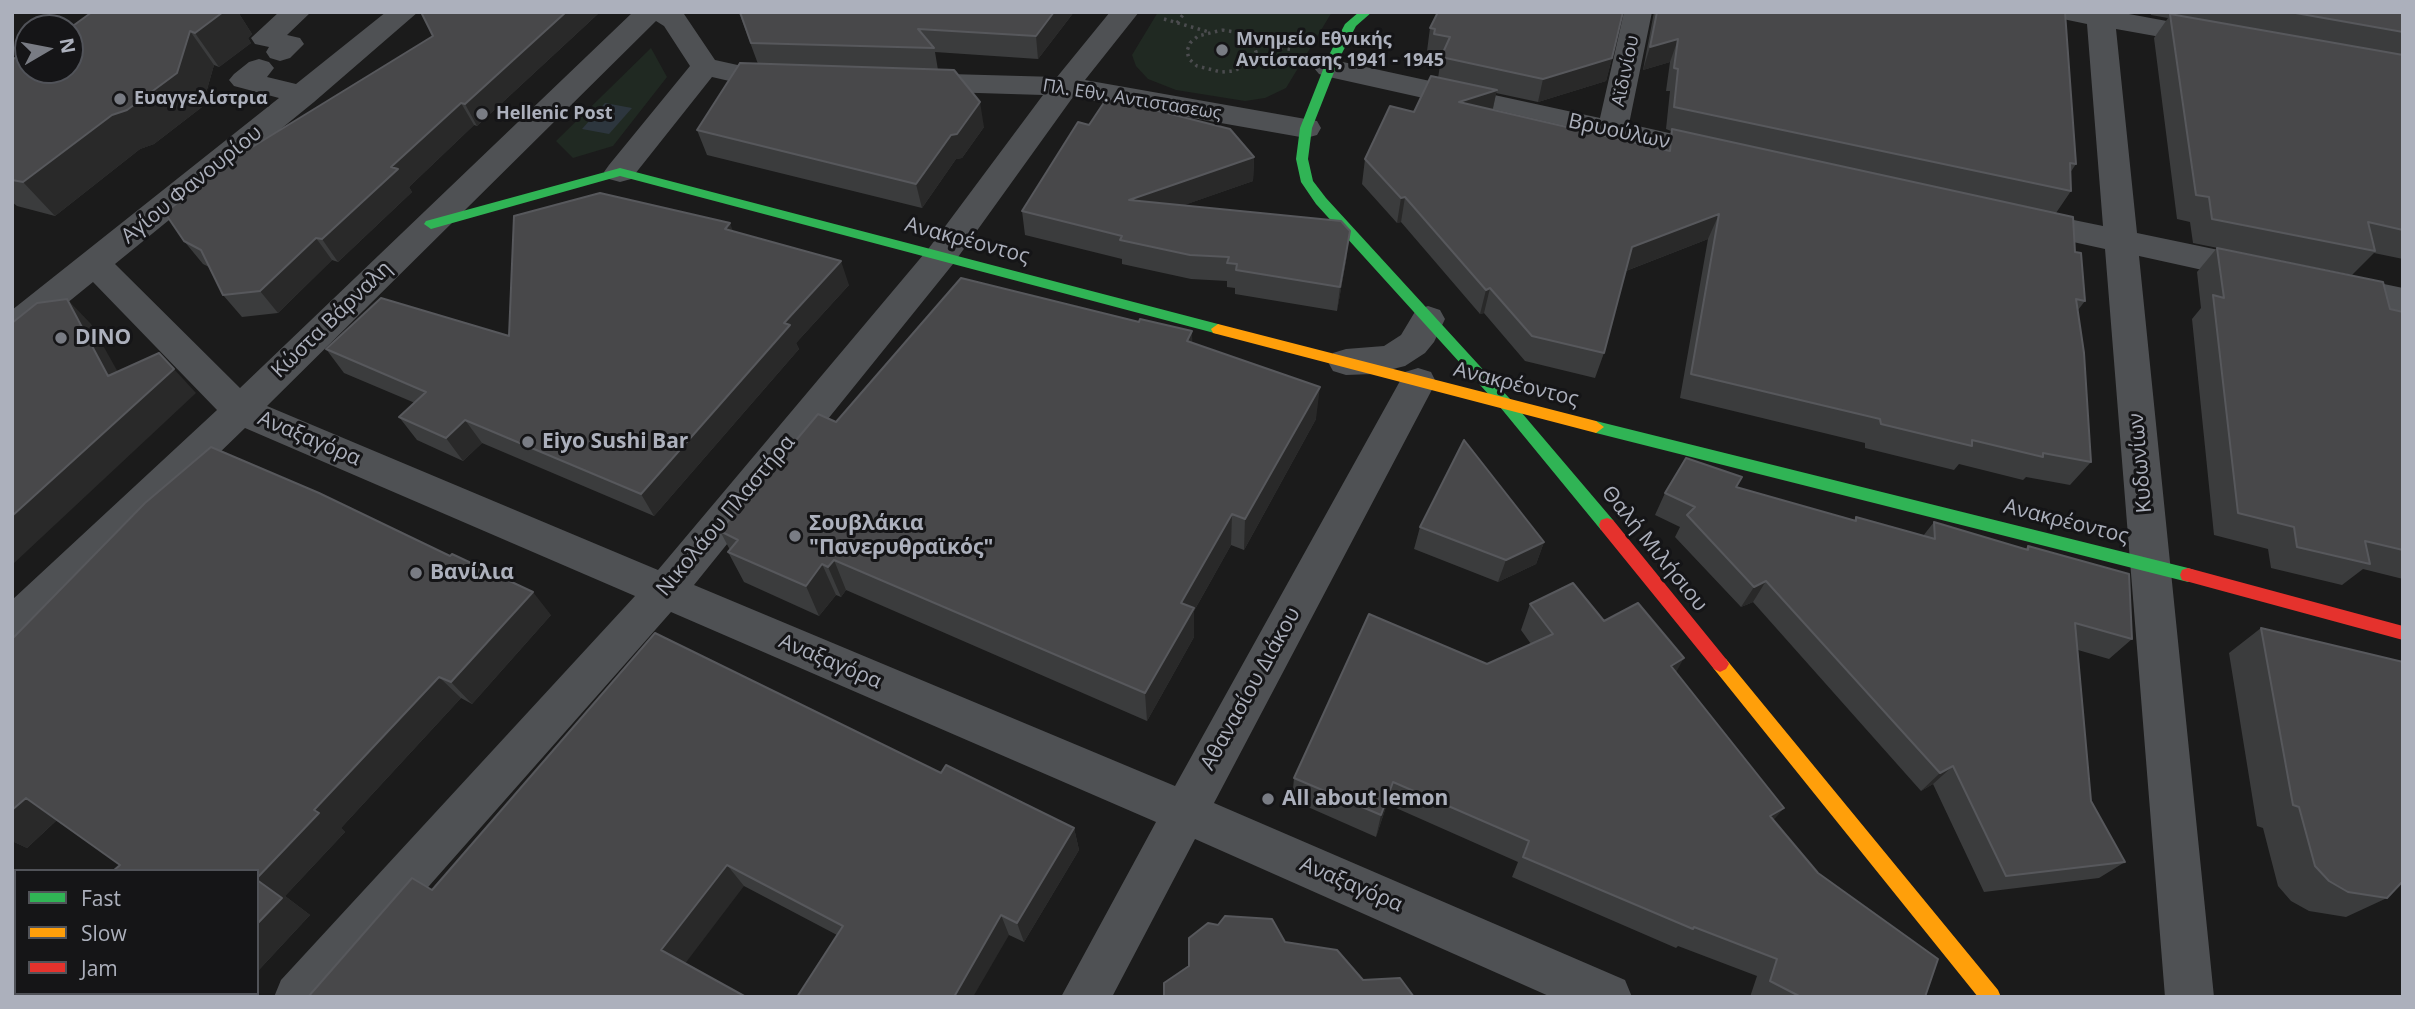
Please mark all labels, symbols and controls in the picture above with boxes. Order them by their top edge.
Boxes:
north arrow [14,14,84,84]
place label: Μνημείο Εθνικής Αντίστασης 1941 - 1945 [1236,29,1444,72]
street label: Αϊδινίου [1608,34,1644,108]
text: N [54,36,82,56]
marker: Μνημείο Εθνικής Αντίστασης 1941 - 1945 [1214,42,1230,58]
street label: Πλ. Εθν. Αντιστασεως [1041,75,1223,125]
place label: Ευαγγελίστρια [134,88,268,110]
marker: Ευαγγελίστρια [112,91,128,107]
place label: Hellenic Post [496,103,612,125]
marker: Hellenic Post [474,106,490,122]
street label: Βρυούλων [1566,109,1672,155]
street label: Αγίου Φανουρίου [117,121,267,249]
street label: Ανακρέοντος [902,212,1032,270]
street label: Κώστα Βάρναλη [267,256,397,384]
place label: DINO [75,325,131,351]
marker: DINO [53,330,69,346]
street label: Ανακρέοντος [1451,357,1581,413]
street label: Αναξαγόρα [254,406,364,472]
street label: Κυδωνίων [2124,412,2158,514]
place label: Eiyo Sushi Bar [542,429,688,455]
street label: Νικολάου Πλαστήρα [651,431,801,601]
marker: Eiyo Sushi Bar [520,434,536,450]
street label: Θαλή Μιλήσιου [1596,481,1712,617]
street label: Ανακρέοντος [2001,494,2131,550]
place label: Σουβλάκια "Πανερυθραϊκός" [809,511,993,561]
marker: Σουβλάκια "Πανερυθραϊκός" [787,528,803,544]
place label: Βανίλια [430,560,514,586]
marker: Βανίλια [408,565,424,581]
street label: Αθανασίου Διάκου [1196,603,1306,775]
street label: Αναξαγόρα [775,629,885,695]
place label: All about lemon [1282,786,1448,812]
marker: All about lemon [1260,791,1276,807]
street label: Αναξαγόρα [1296,852,1406,918]
legend [14,869,259,995]
text: Fast [81,884,121,912]
text: Slow [81,919,127,947]
text: Jam [81,954,118,982]

